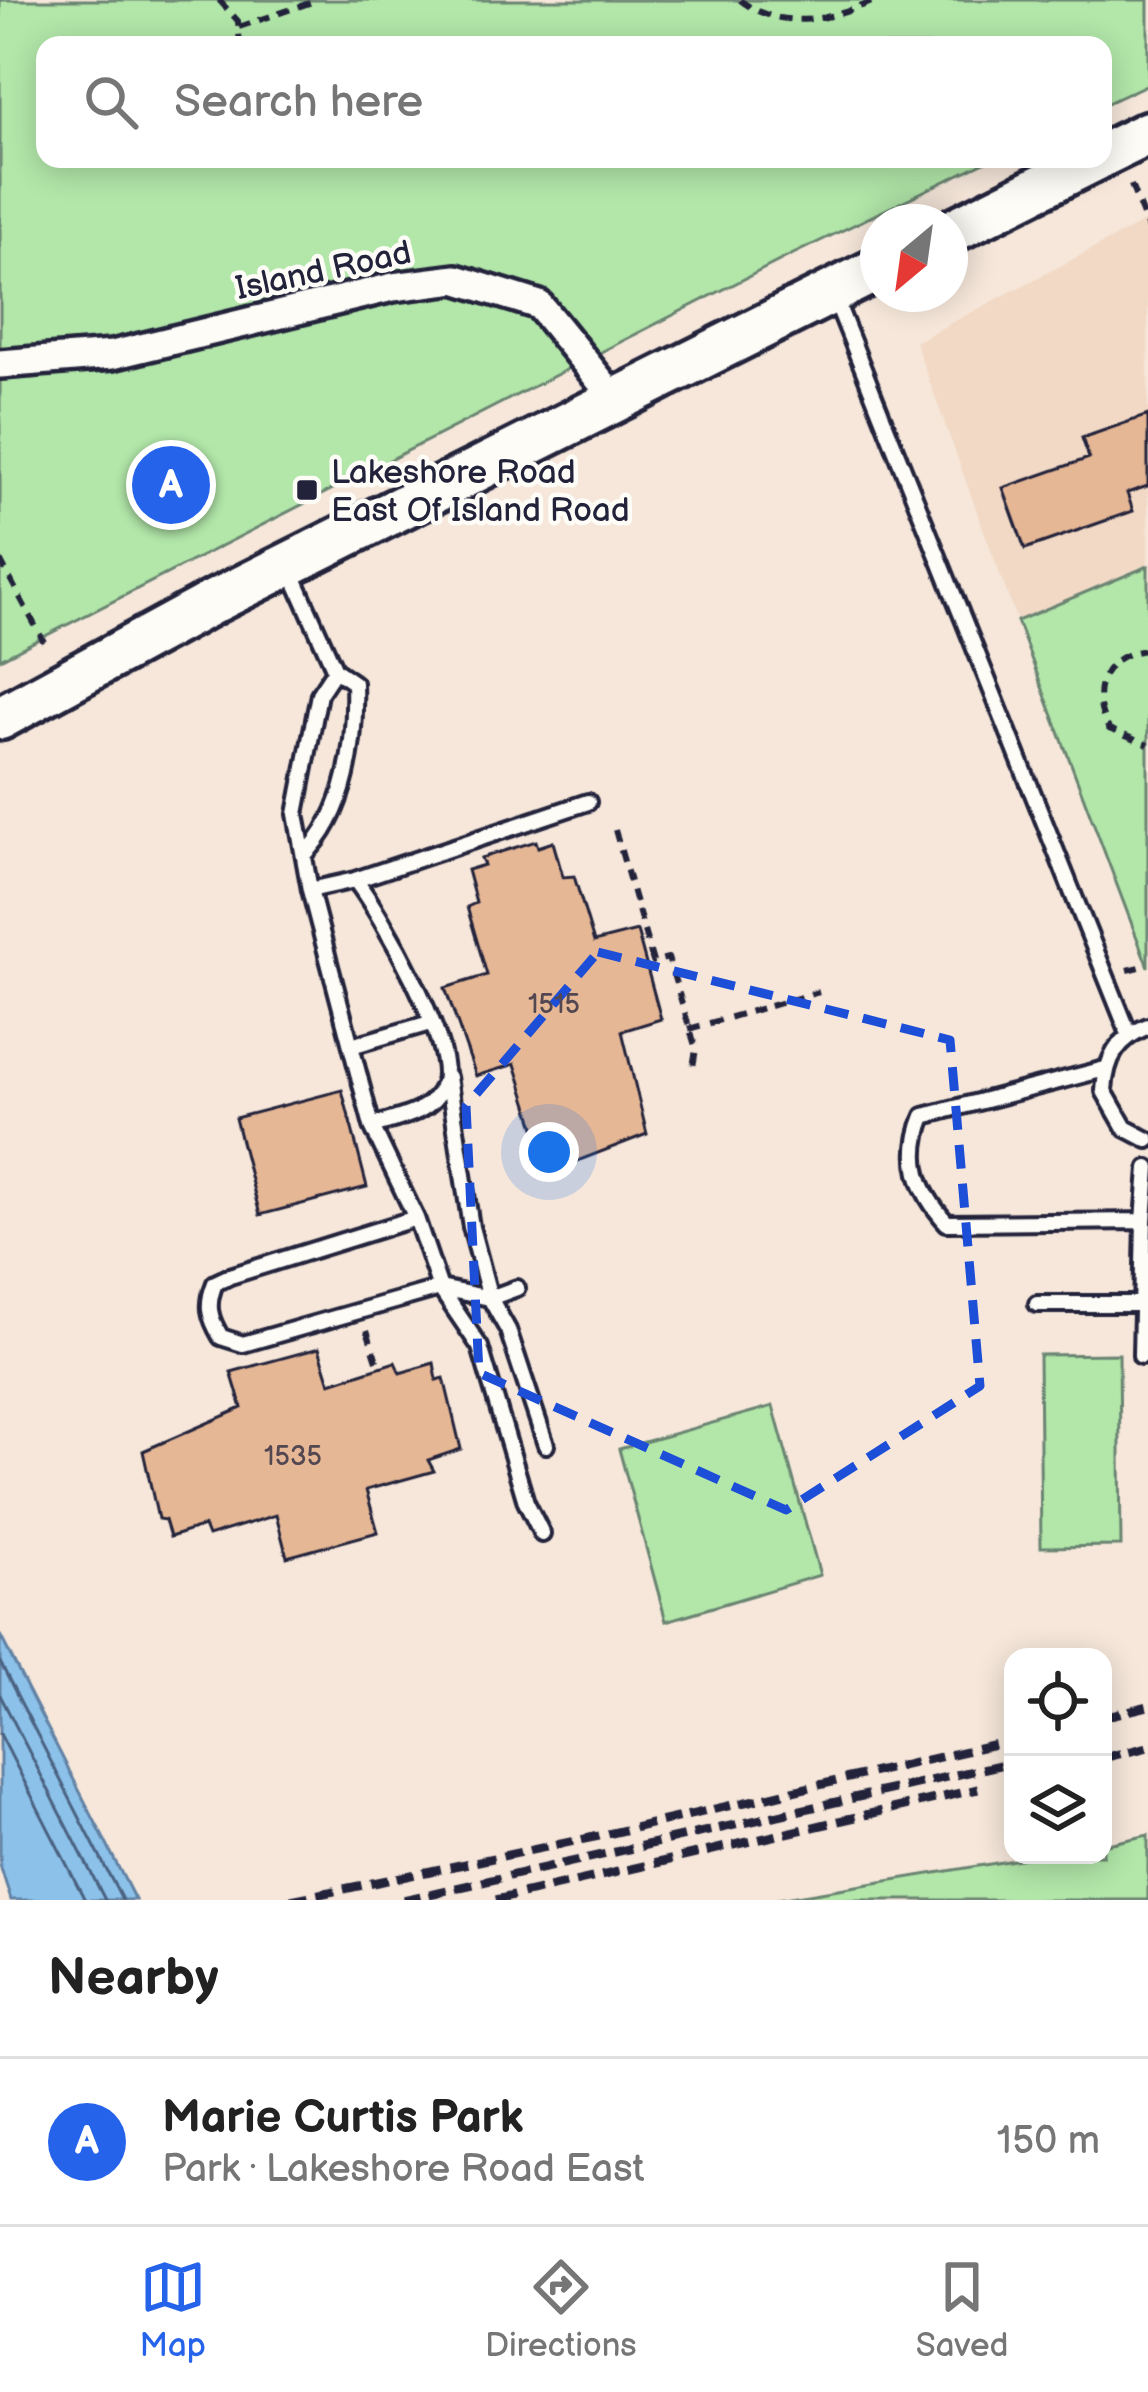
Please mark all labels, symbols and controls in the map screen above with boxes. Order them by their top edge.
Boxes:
search box [36,36,1112,168]
icon: search [78,69,144,135]
text: Search here [174,75,423,130]
north arrow [860,204,968,312]
street label: Island Road [232,233,415,309]
pin: A [132,440,210,530]
place label: Lakeshore Road East Of Island Road [331,453,630,531]
marker: Lakeshore Road East Of Island Road [294,477,320,503]
house number: 1515 [528,989,580,1021]
your location [519,1122,579,1182]
house number: 1535 [264,1441,322,1473]
map controls [1004,1648,1112,1864]
button: locate [1004,1648,1112,1756]
button: layers [1004,1756,1112,1864]
text: Nearby [48,1948,219,2009]
text: Marie Curtis Park [162,2091,523,2146]
text: A [75,2118,99,2165]
text: 150 m [997,2118,1100,2165]
text: Park · Lakeshore Road East [162,2146,644,2193]
tab: Map [140,2254,206,2366]
tab: Directions [485,2254,637,2366]
tab: Saved [916,2254,1008,2366]

